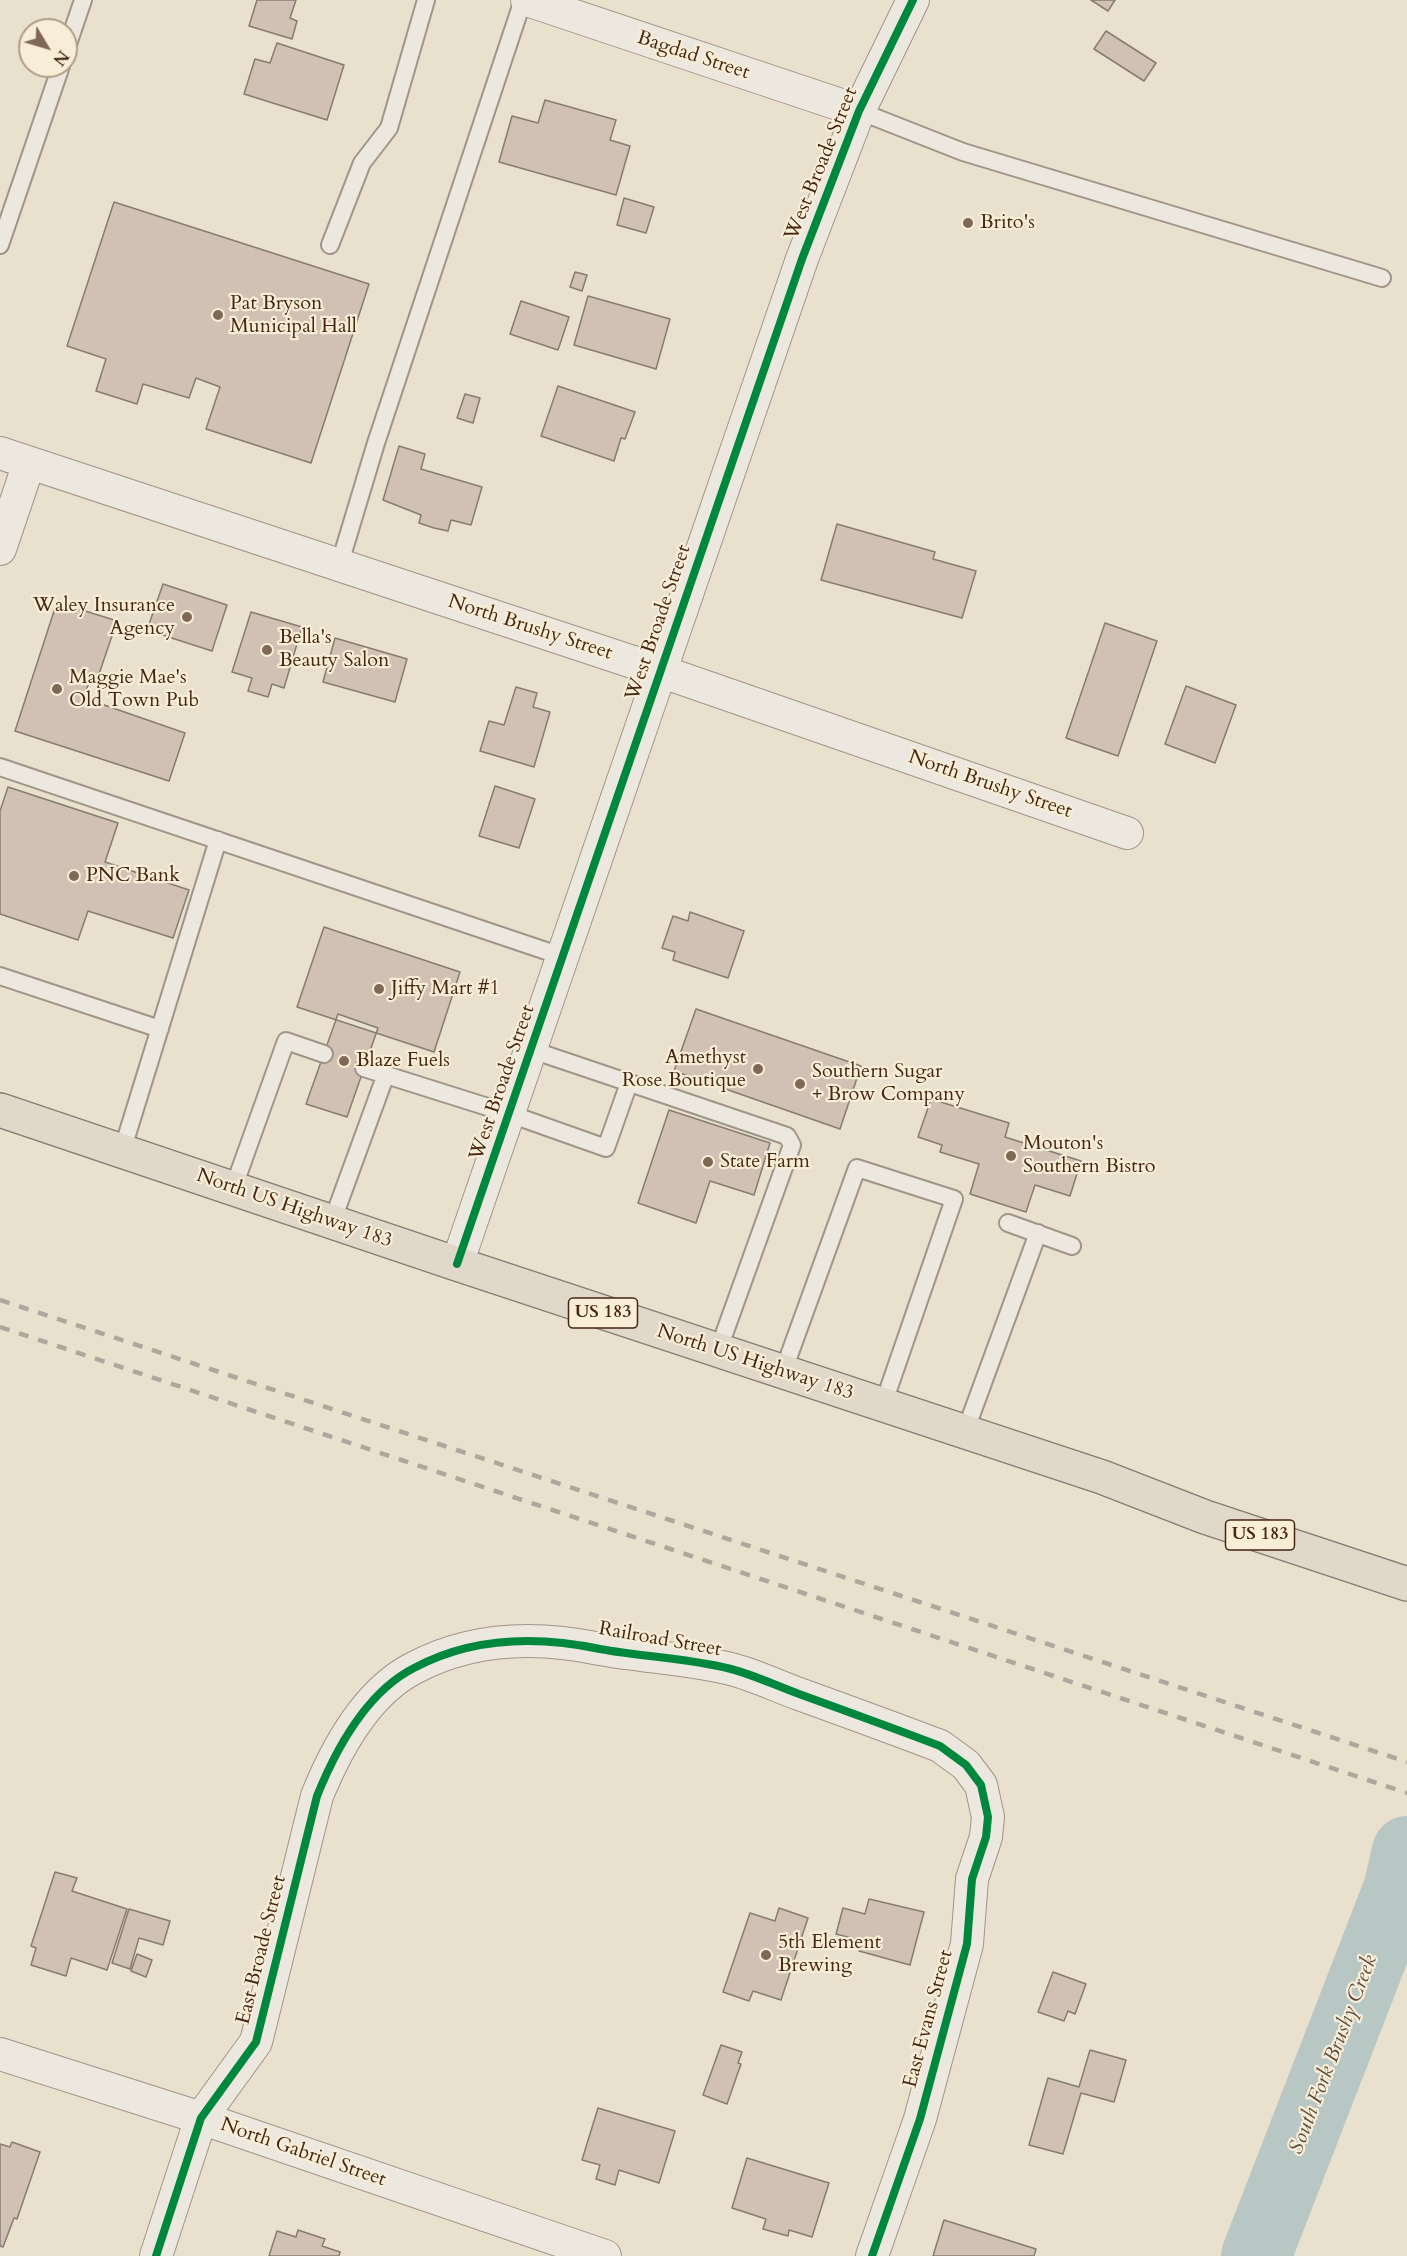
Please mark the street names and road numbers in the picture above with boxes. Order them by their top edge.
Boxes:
street label: Bagdad Street [634,27,752,85]
street label: West Broade Street [780,84,864,244]
street label: West Broade Street [621,542,697,704]
street label: North Brushy Street [445,590,615,666]
street label: North Brushy Street [905,746,1075,824]
street label: West Broade Street [465,1002,541,1164]
street label: North US Highway 183 [193,1164,395,1254]
road number: US 183 [568,1298,638,1328]
street label: North US Highway 183 [654,1320,856,1406]
road number: US 183 [1226,1520,1294,1550]
street label: Railroad Street [597,1617,723,1663]
street label: East Broade Street [232,1873,292,2027]
street label: East Evans Street [899,1947,959,2091]
street label: North Gabriel Street [217,2113,389,2193]

